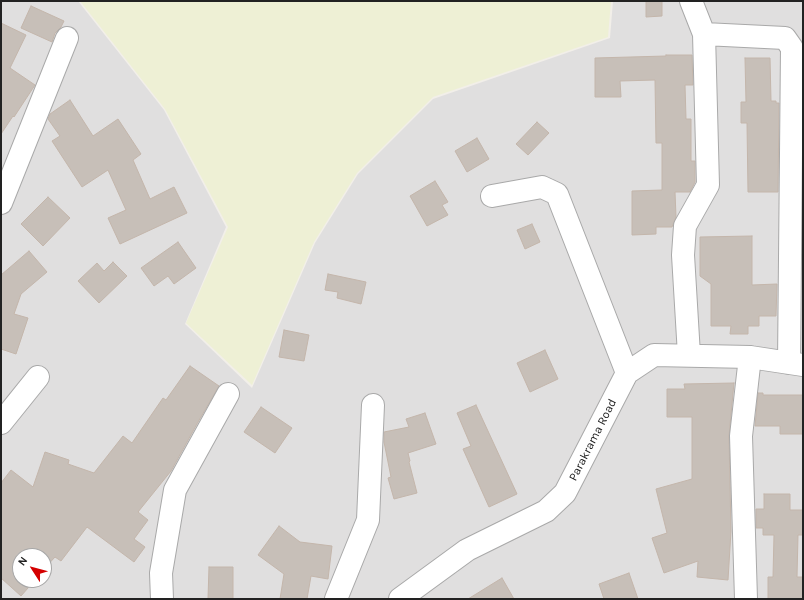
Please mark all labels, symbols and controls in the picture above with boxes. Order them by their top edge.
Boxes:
street label: Parakrama Road [566,397,620,483]
north arrow [12,548,52,588]
text: N [15,554,30,568]

